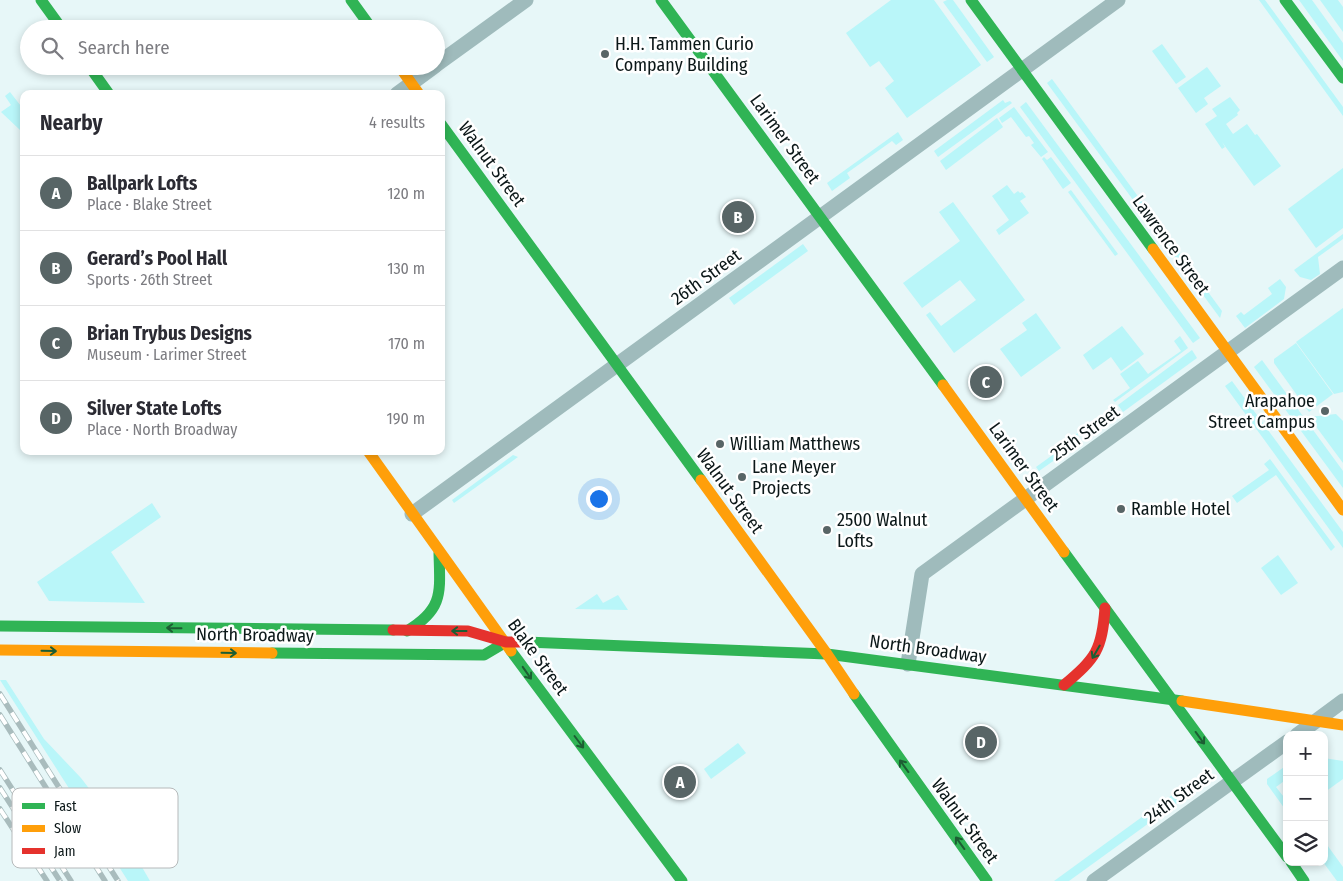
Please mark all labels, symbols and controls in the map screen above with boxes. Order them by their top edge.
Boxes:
search box [20,20,445,75]
place label: H.H. Tammen Curio Company Building [615,33,754,76]
icon: search [38,34,66,62]
text: Search here [78,36,170,59]
marker: H.H. Tammen Curio Company Building [599,48,611,60]
street label: Larimer Street [745,90,825,188]
text: Nearby [40,110,102,136]
text: 4 results [369,113,425,132]
street label: Walnut Street [454,117,530,211]
text: Ballpark Lofts [87,172,197,195]
text: A [52,184,60,203]
text: 120 m [387,184,425,203]
street label: Lawrence Street [1128,191,1214,299]
text: Place · Blake Street [87,195,212,214]
pin: B [722,198,754,236]
street label: 26th Street [667,244,745,310]
text: Gerard’s Pool Hall [87,247,227,270]
text: B [52,259,60,278]
text: 130 m [387,259,425,278]
text: Sports · 26th Street [87,270,212,289]
text: Brian Trybus Designs [87,322,252,345]
text: C [52,334,60,353]
text: 170 m [388,334,425,353]
text: Museum · Larimer Street [87,345,246,364]
pin: C [970,363,1002,401]
place label: Arapahoe Street Campus [1208,390,1315,433]
text: Silver State Lofts [87,397,222,420]
street label: 25th Street [1046,401,1124,465]
marker: Arapahoe Street Campus [1319,405,1331,417]
text: D [51,409,61,428]
text: 190 m [387,409,425,428]
street label: Larimer Street [984,418,1064,516]
text: Place · North Broadway [87,420,237,439]
place label: William Matthews [730,433,861,455]
marker: William Matthews [714,438,726,450]
street label: Walnut Street [692,444,768,538]
place label: Lane Meyer Projects [752,456,837,499]
marker: Lane Meyer Projects [736,471,748,483]
your location [586,486,612,512]
place label: Ramble Hotel [1131,498,1231,520]
marker: Ramble Hotel [1115,503,1127,515]
place label: 2500 Walnut Lofts [837,509,927,552]
marker: 2500 Walnut Lofts [821,524,833,536]
street label: Blake Street [503,615,573,700]
one-way arrow [166,623,182,633]
street label: North Broadway [196,623,314,647]
one-way arrow [451,626,467,636]
street label: North Broadway [868,630,988,668]
one-way arrow [1091,645,1101,659]
one-way arrow [40,646,56,656]
one-way arrow [220,648,236,657]
one-way arrow [522,666,532,680]
pin: D [965,723,997,761]
one-way arrow [1195,731,1205,745]
map controls [1283,731,1328,866]
button: + [1283,731,1328,776]
one-way arrow [574,735,585,748]
one-way arrow [899,759,909,773]
pin: A [664,763,696,801]
street label: 24th Street [1140,763,1218,828]
street label: Walnut Street [927,774,1003,868]
button: − [1283,776,1328,821]
legend [12,788,178,868]
text: Fast [54,798,77,815]
text: Slow [54,820,81,837]
button: layers [1283,821,1328,866]
one-way arrow [955,836,965,850]
text: Jam [54,843,75,860]

